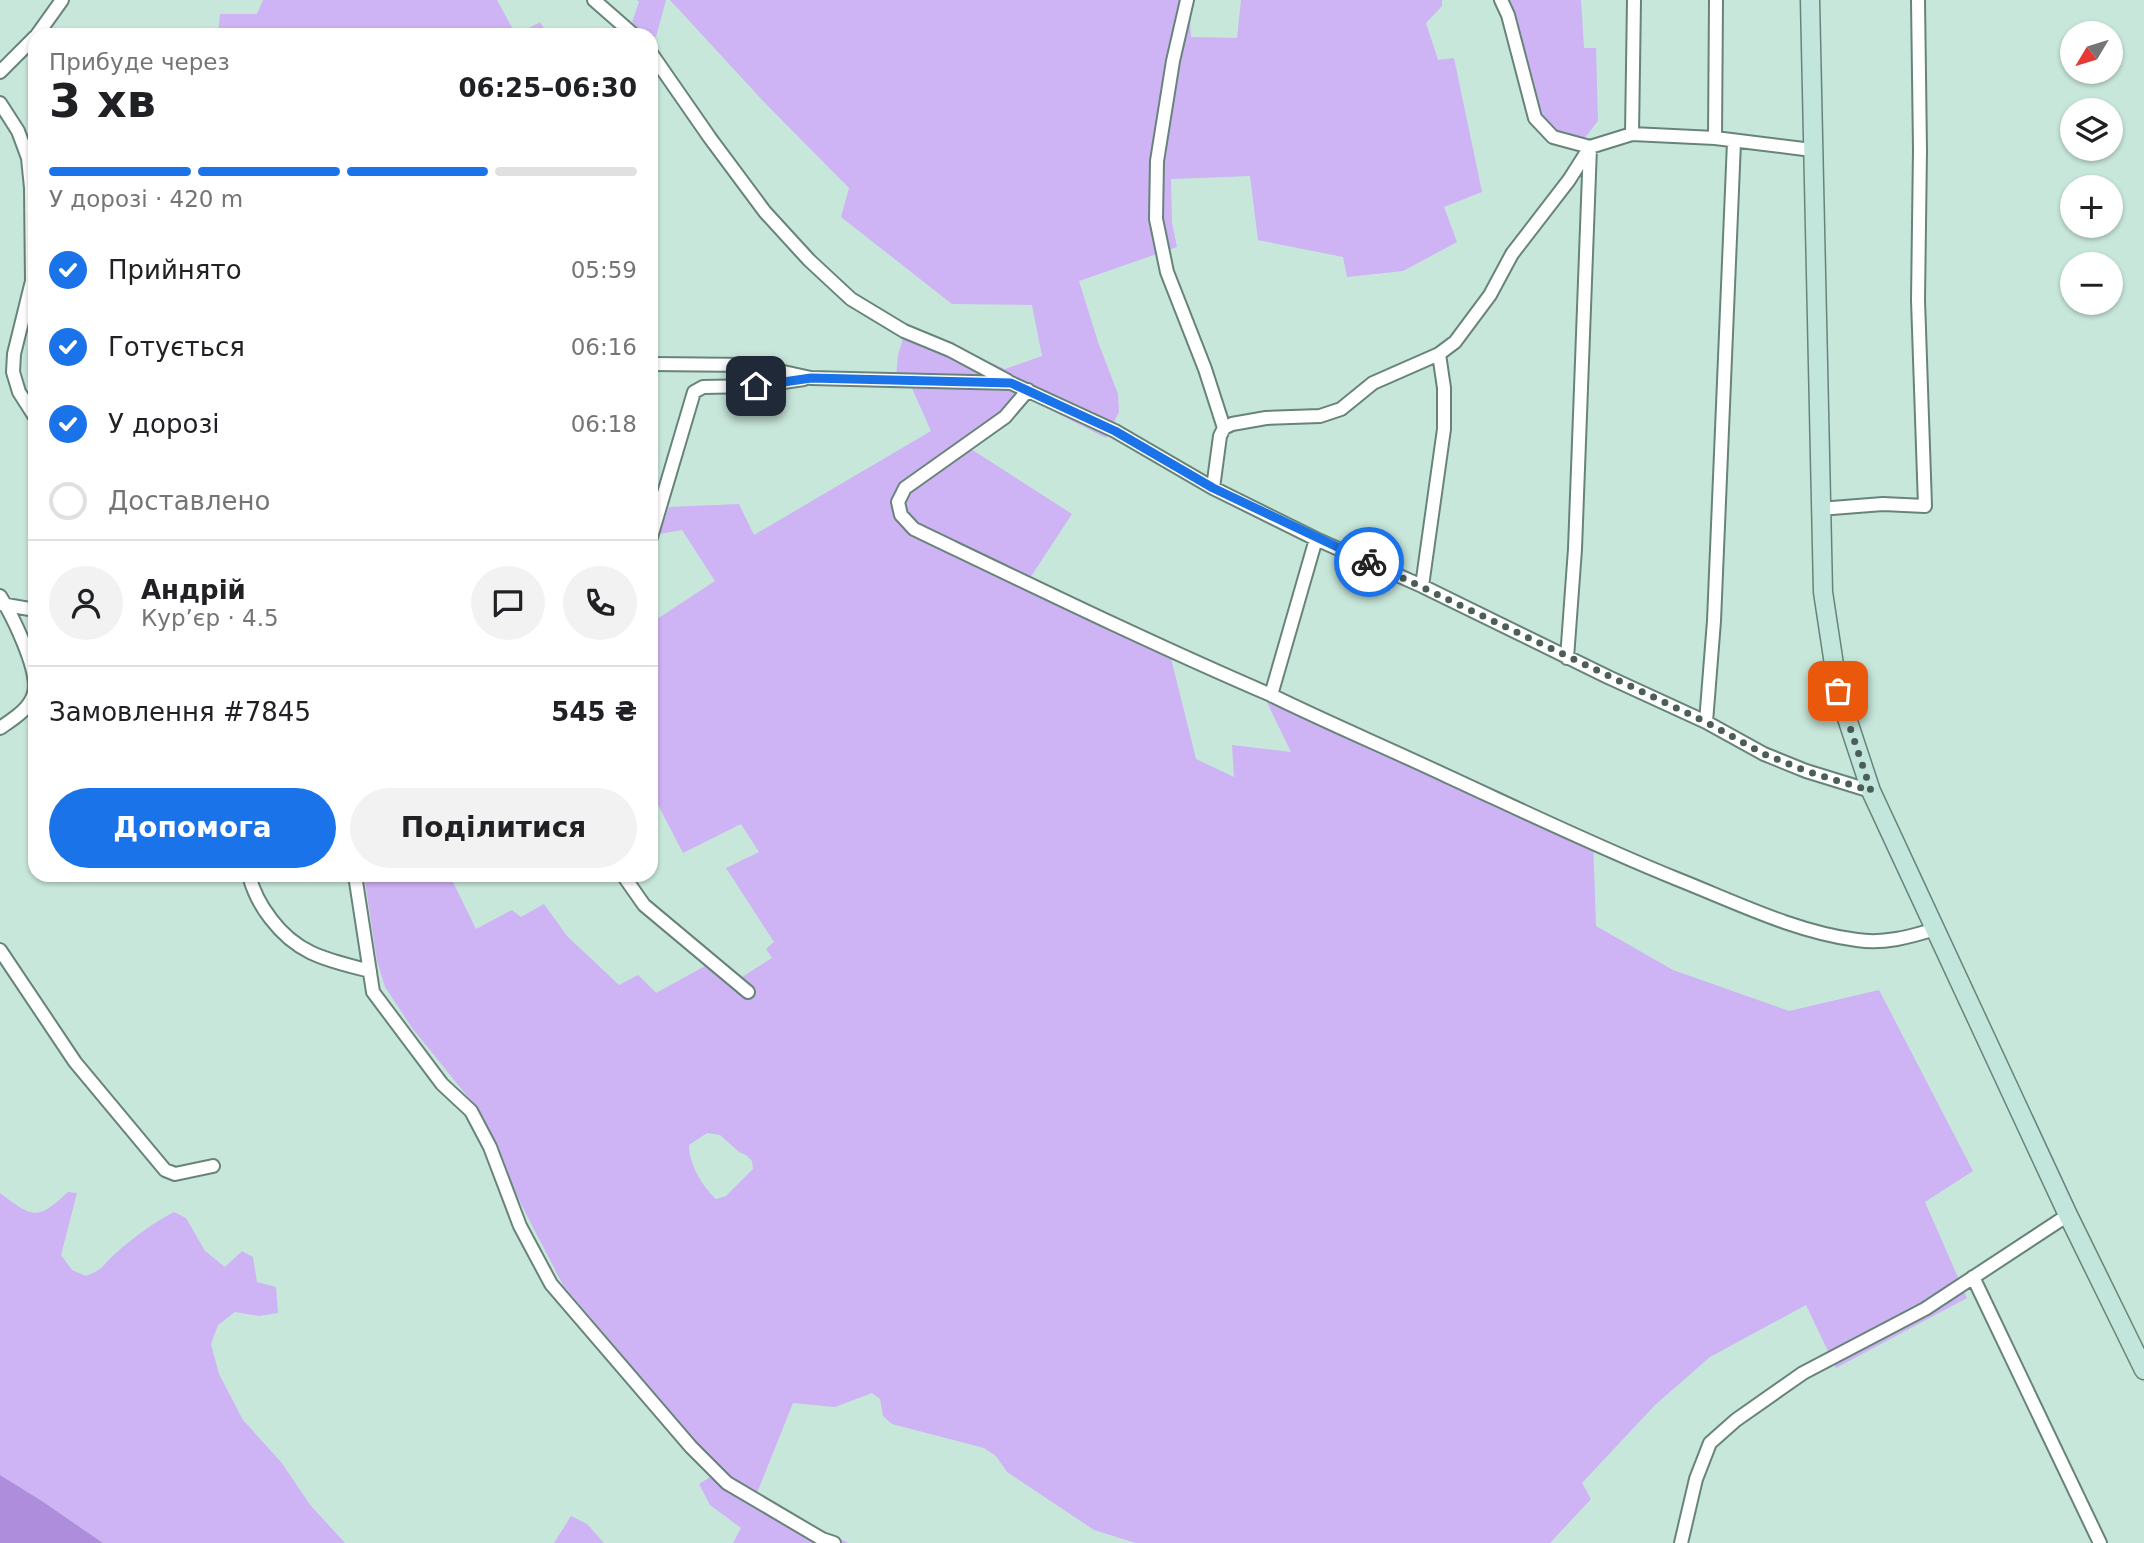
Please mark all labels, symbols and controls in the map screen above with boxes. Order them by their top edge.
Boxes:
north arrow [2060,21,2123,84]
map controls [2060,21,2123,315]
text: Прибуде через [49,49,230,75]
text: 06:25–06:30 [458,73,637,103]
text: 3 хв [49,74,156,128]
button: layers [2060,98,2123,161]
button: + [2060,175,2123,238]
text: У дорозі · 420 m [49,186,243,212]
icon: check [49,251,87,289]
button: − [2060,252,2123,315]
text: Прийнято [108,255,242,285]
text: 05:59 [571,257,637,283]
icon: check [49,328,87,366]
text: Готується [108,332,245,362]
text: 06:16 [571,334,637,360]
pin [726,356,786,416]
icon: home [737,367,775,405]
icon: check [49,405,87,443]
text: У дорозі [108,409,219,439]
text: 06:18 [571,411,637,437]
text: Доставлено [108,486,270,516]
courier [1334,527,1404,597]
icon: bike [1350,543,1388,581]
button: person [49,566,123,640]
button: chat [471,566,545,640]
button: phone [563,566,637,640]
text: Андрій [141,575,246,605]
text: Кур’єр · 4.5 [141,605,279,631]
pin [1808,661,1868,721]
icon: bag [1819,672,1857,710]
text: Замовлення #7845 [49,697,311,727]
text: 545 ₴ [551,697,637,727]
button: Допомога [49,788,336,868]
button: Поділитися [350,788,637,868]

